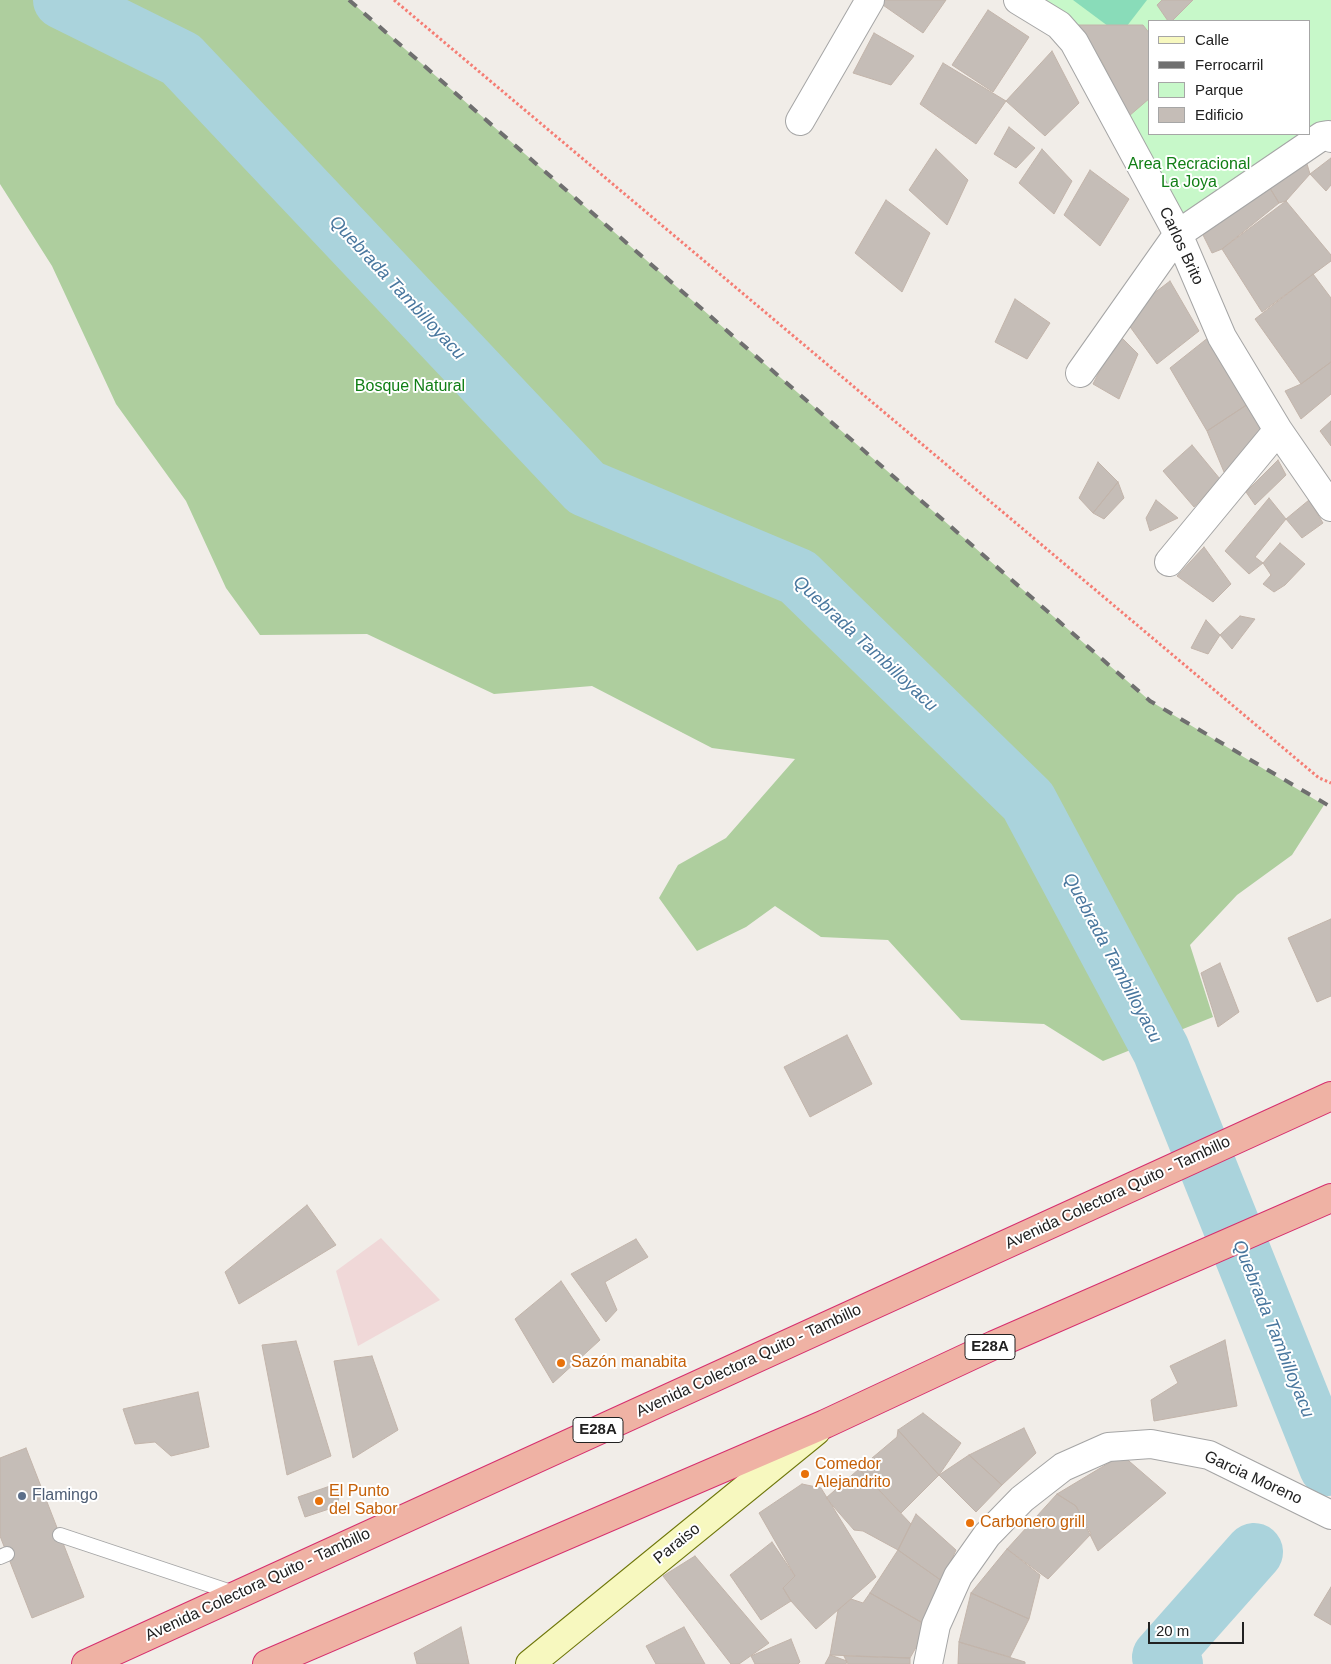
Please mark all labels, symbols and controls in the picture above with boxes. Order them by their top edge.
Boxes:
legend [1148,20,1311,135]
text: Calle [1195,31,1229,48]
text: Ferrocarril [1195,56,1263,73]
text: Parque [1195,81,1243,98]
text: Edificio [1195,106,1243,123]
park label: Area Recracional La Joya [1128,155,1250,193]
street label: Carlos Brito [1155,204,1207,288]
water label: Quebrada Tambilloyacu [324,211,470,365]
park label: Bosque Natural [355,377,465,397]
water label: Quebrada Tambilloyacu [788,571,942,717]
water label: Quebrada Tambilloyacu [1058,869,1166,1047]
street label: Avenida Colectora Quito - Tambillo [1002,1132,1234,1254]
water label: Quebrada Tambilloyacu [1228,1237,1318,1421]
street label: Avenida Colectora Quito - Tambillo [633,1300,865,1422]
road number: E28A [965,1334,1015,1360]
place label: Sazón manabita [571,1353,687,1373]
marker: Sazón manabita [555,1357,567,1369]
road number: E28A [573,1418,623,1442]
street label: Garcia Moreno [1201,1447,1305,1509]
place label: Comedor Alejandrito [815,1455,891,1493]
marker: Comedor Alejandrito [799,1468,811,1480]
place label: El Punto del Sabor [329,1482,397,1520]
place label: Flamingo [32,1486,98,1506]
marker: Flamingo [16,1490,28,1502]
marker: El Punto del Sabor [313,1495,325,1507]
place label: Carbonero grill [980,1513,1085,1533]
marker: Carbonero grill [964,1517,976,1529]
street label: Paraiso [650,1519,704,1569]
street label: Avenida Colectora Quito - Tambillo [142,1524,374,1646]
scale bar [1151,1612,1247,1644]
text: 20 m [1156,1622,1189,1639]

